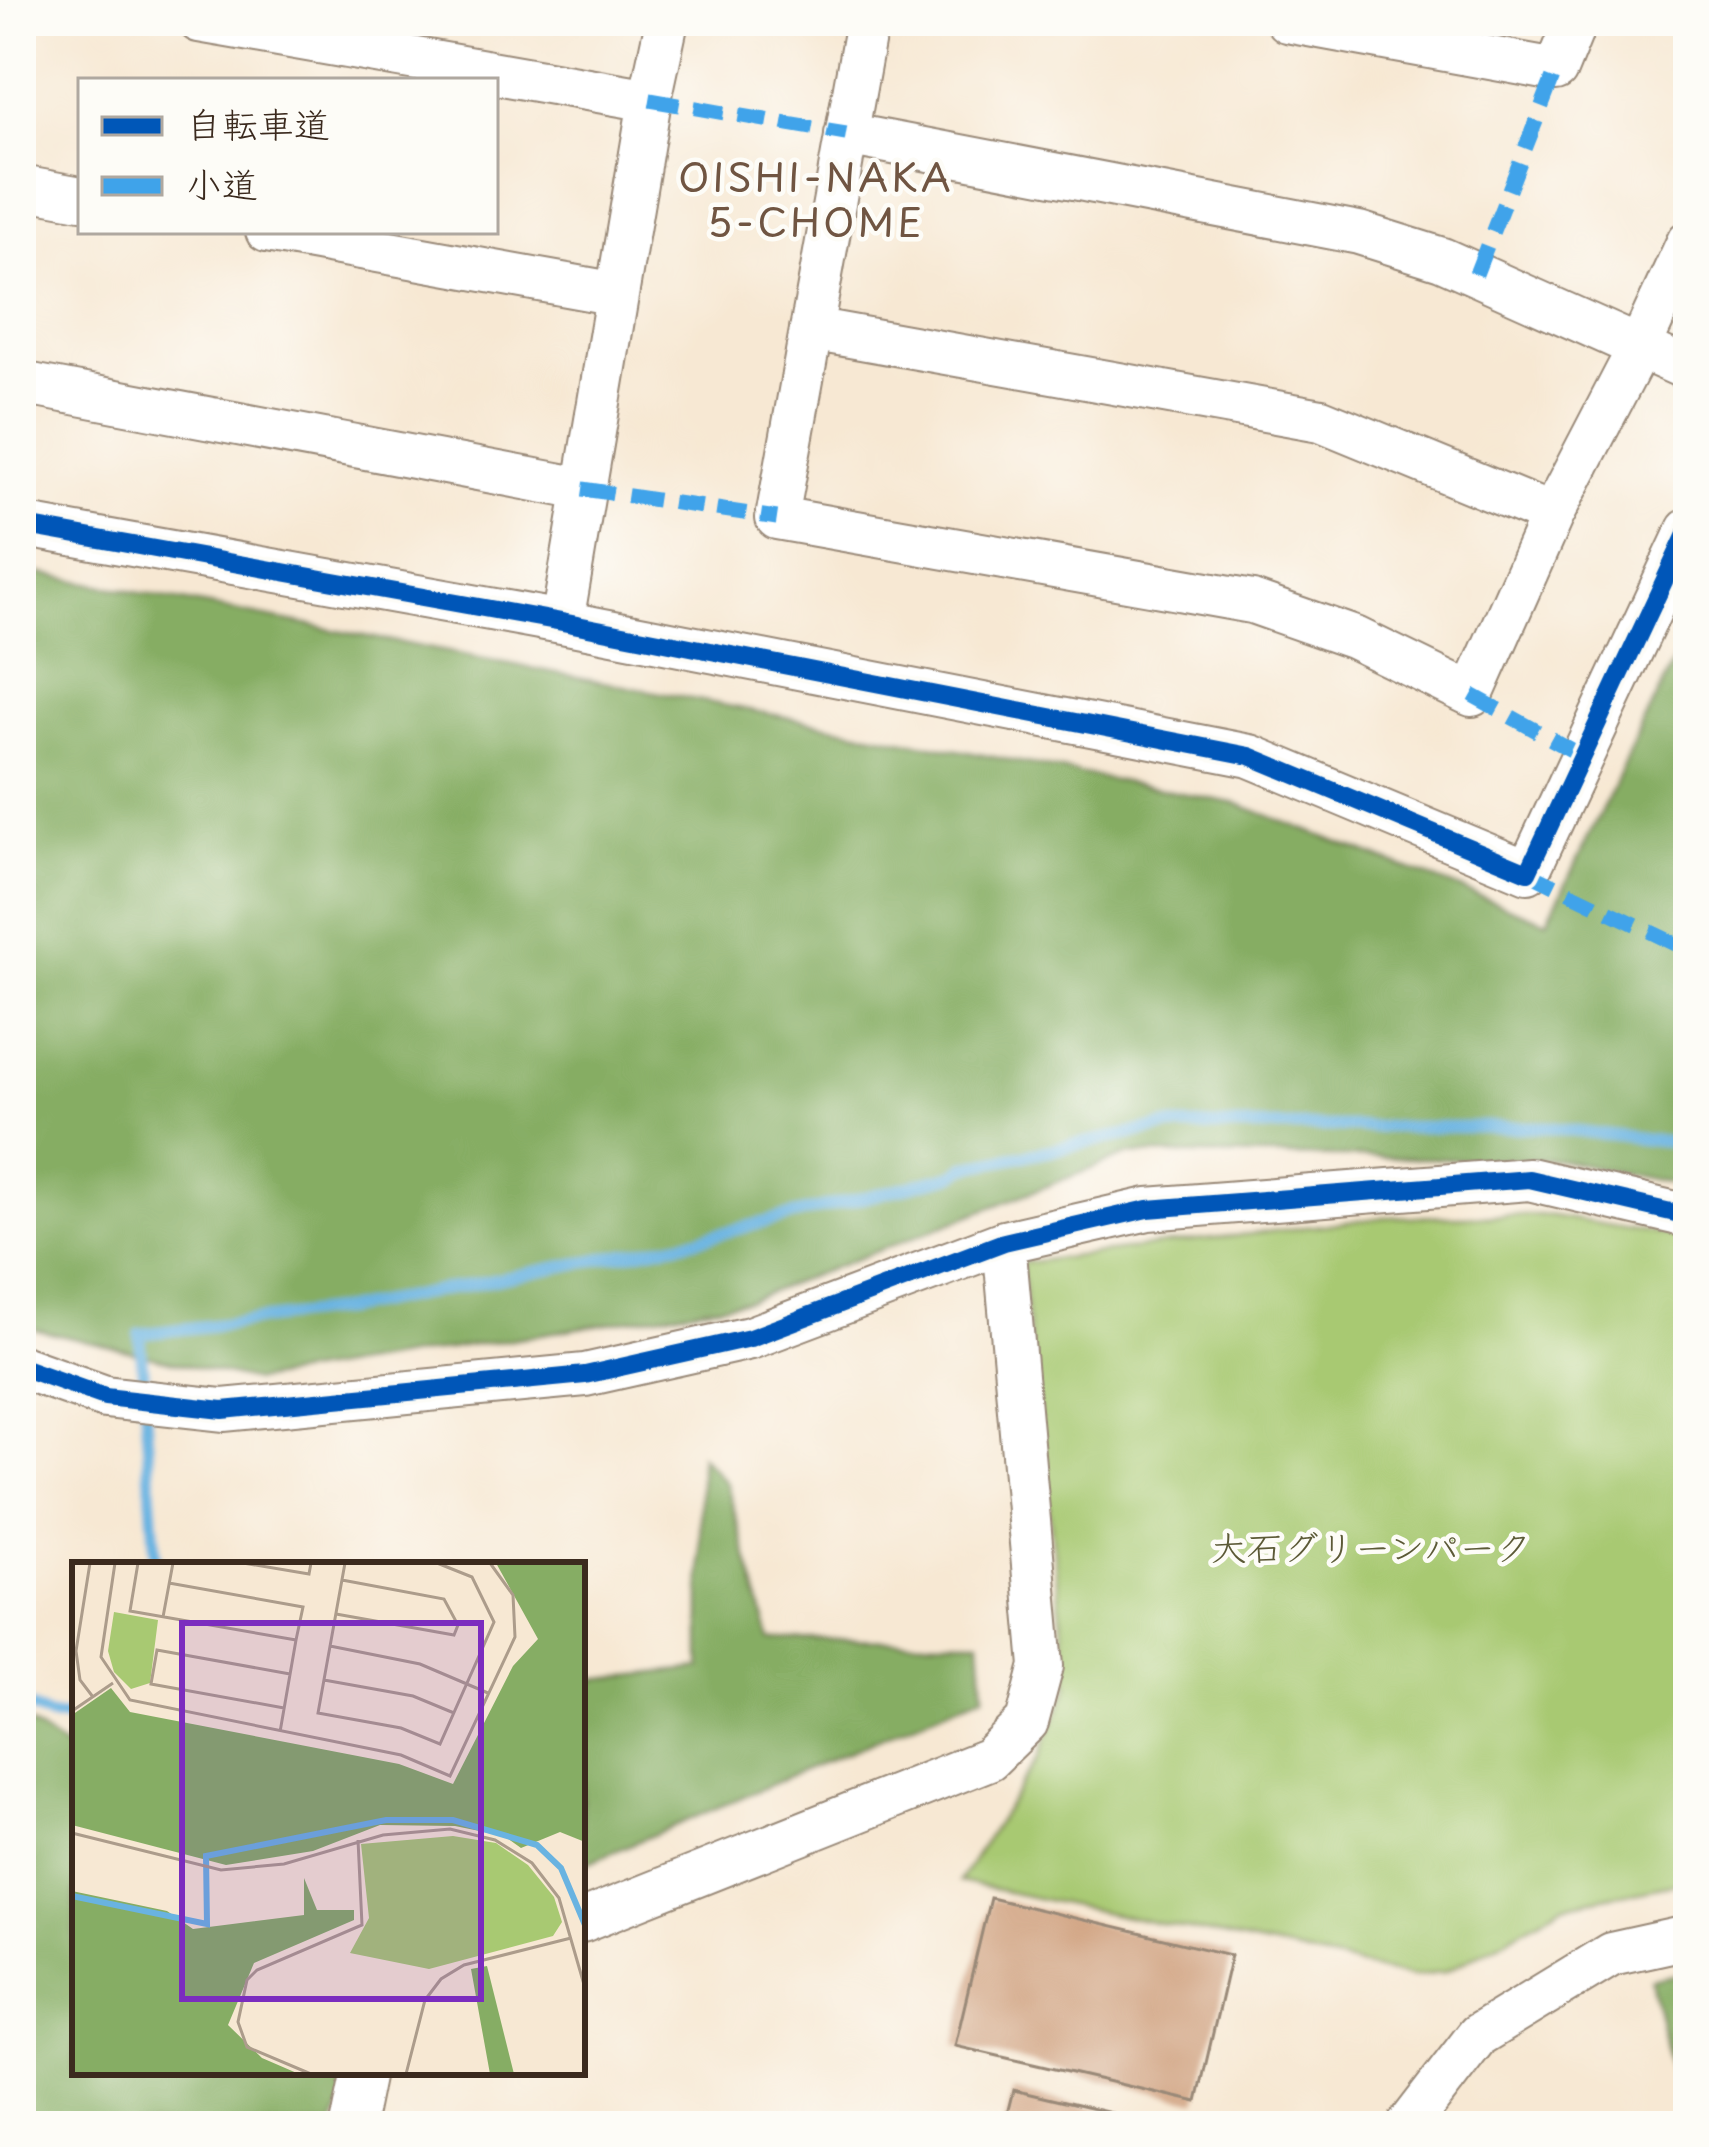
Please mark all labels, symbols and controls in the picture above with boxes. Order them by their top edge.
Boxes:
legend [78,78,498,234]
text: 自転車道 [186,96,330,150]
district label: OISHI-NAKA 5-CHOME [678,146,954,250]
text: 小道 [186,156,258,210]
park label: 大石グリーンパーク [1211,1519,1531,1573]
inset map [72,1562,585,2075]

